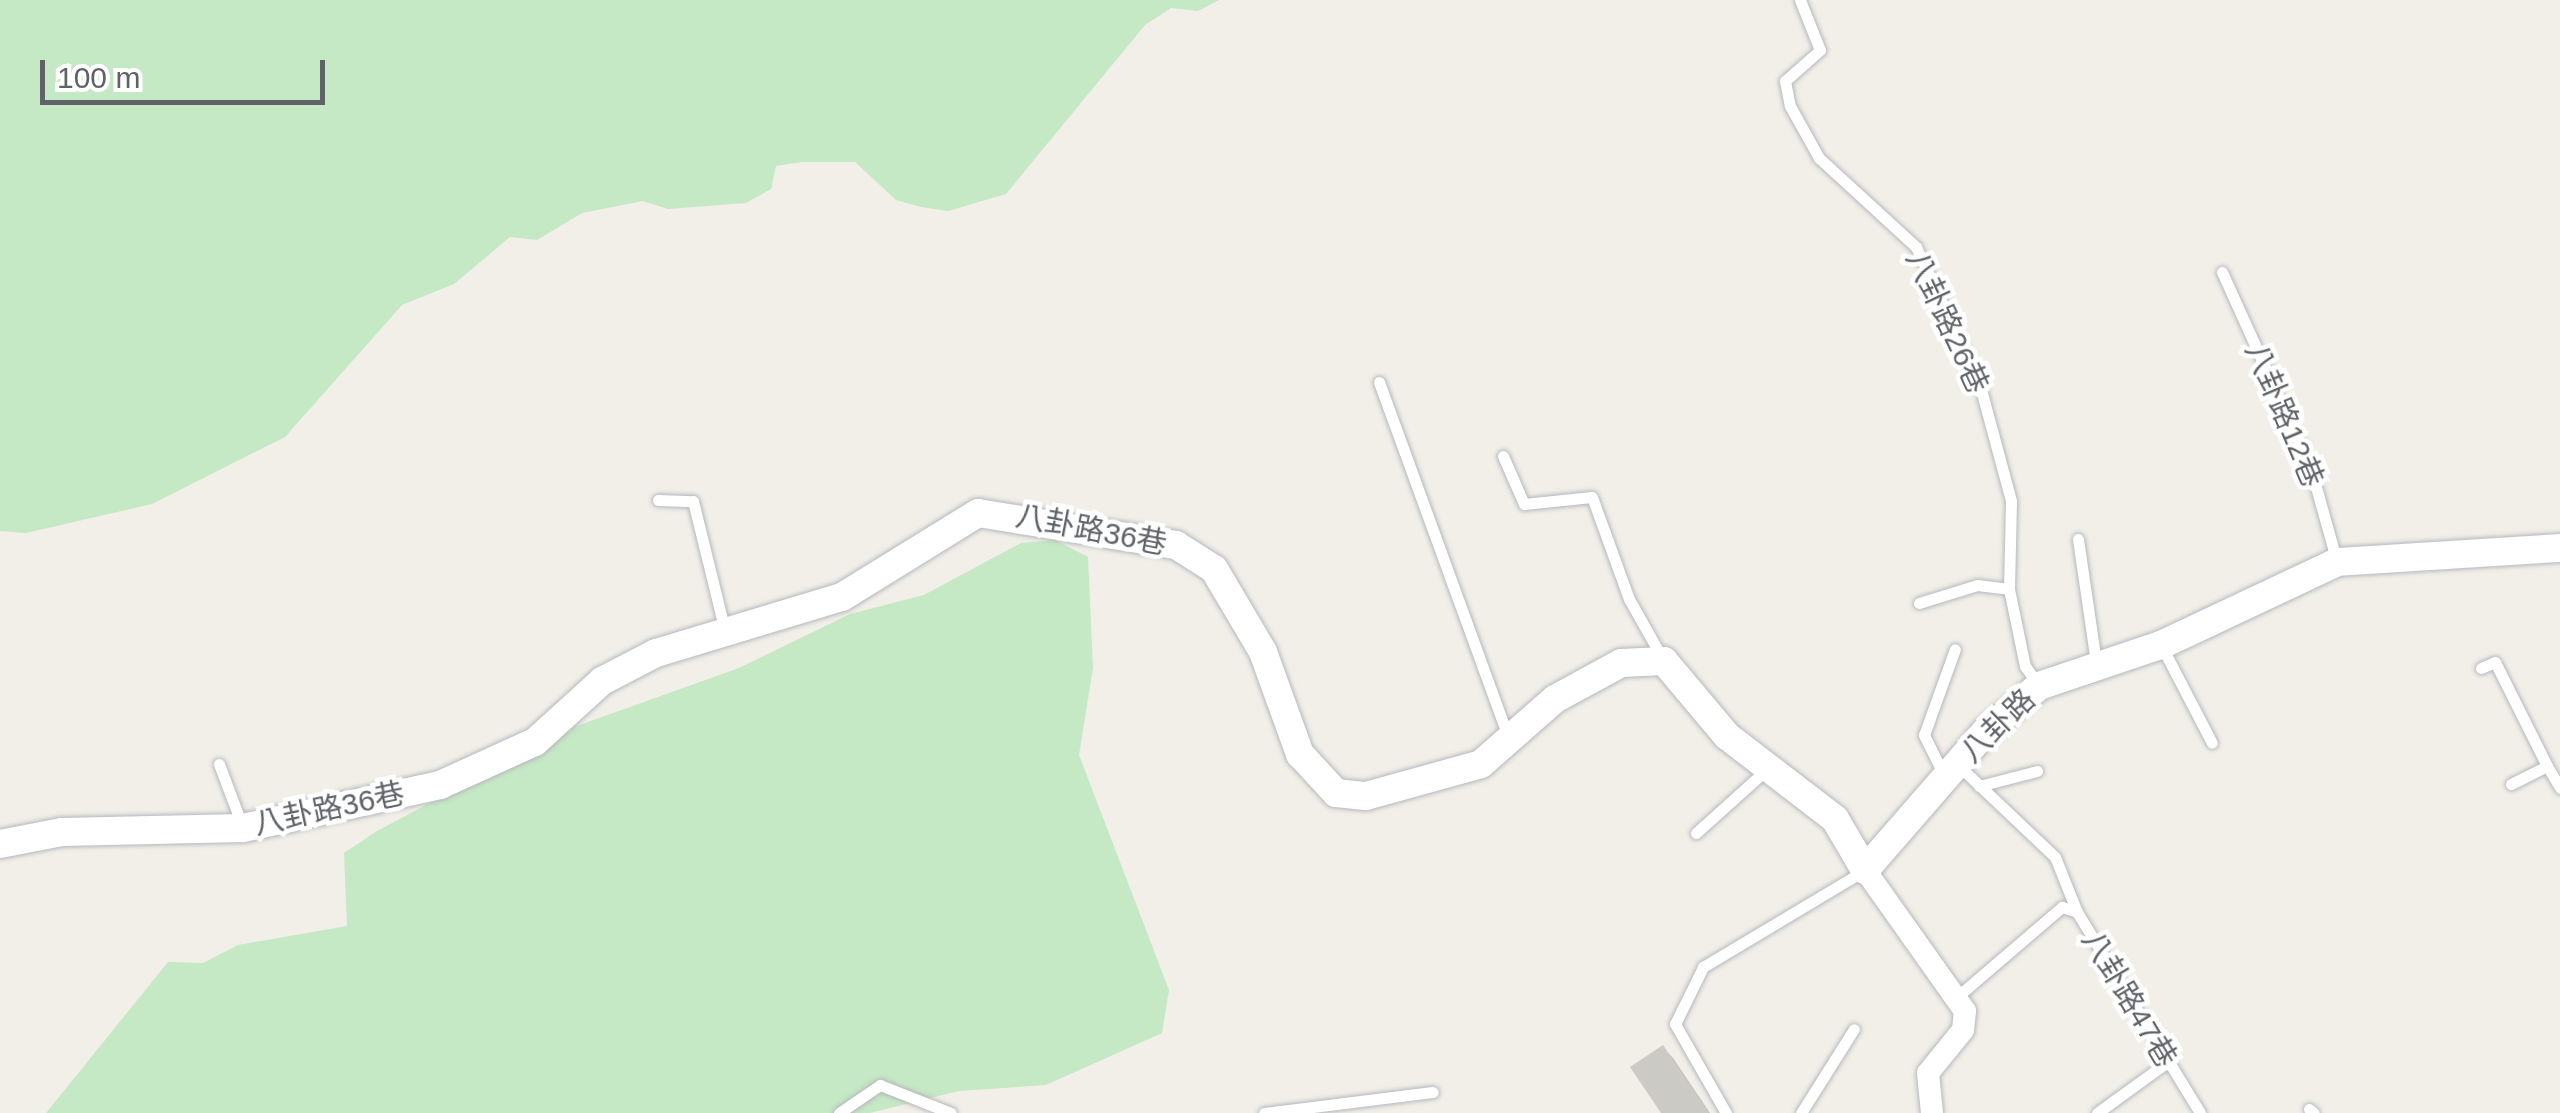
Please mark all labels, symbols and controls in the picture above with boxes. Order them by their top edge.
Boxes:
scale bar [45,40,330,102]
text: 100 m [57,61,140,94]
street label: 八卦路26巷 [1898,245,1996,399]
street label: 八卦路12巷 [2237,337,2331,493]
street label: 八卦路36巷 [1012,498,1170,562]
street label: 八卦路 [1953,682,2043,770]
street label: 八卦路36巷 [250,775,408,843]
street label: 八卦路47巷 [2074,924,2184,1074]

